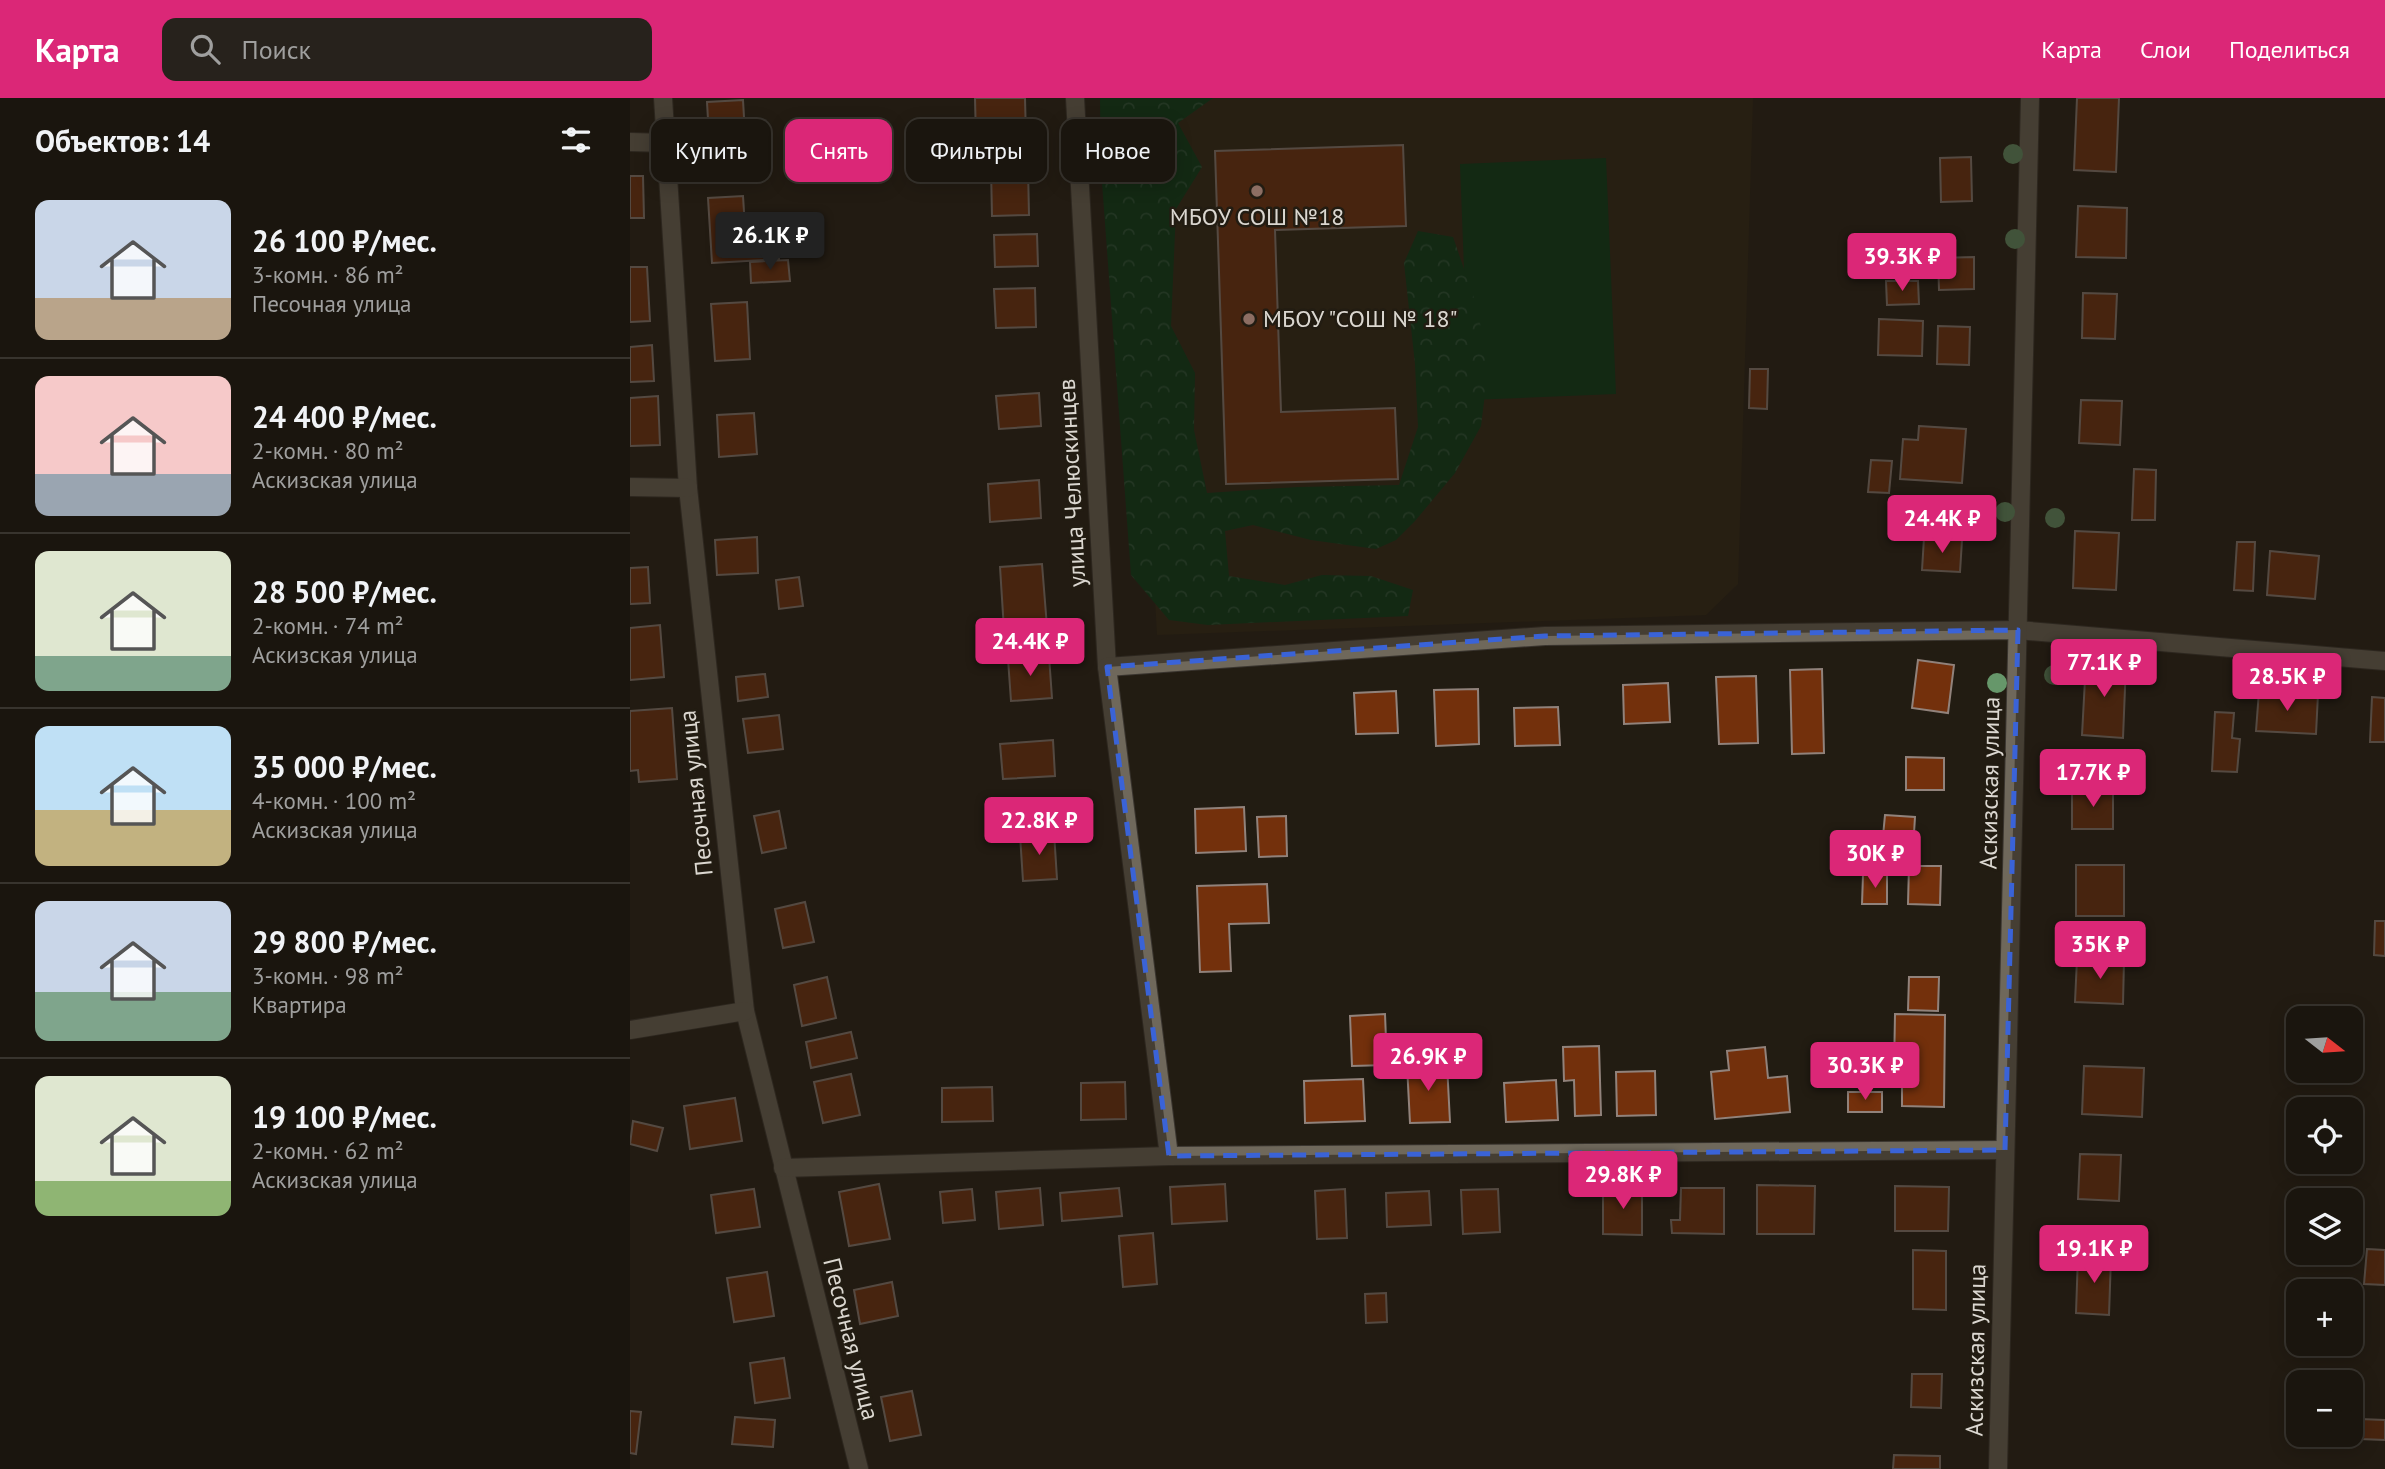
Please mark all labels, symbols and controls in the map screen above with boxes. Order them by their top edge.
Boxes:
search box [162,18,652,81]
text: Карта [35,28,120,71]
icon: search [186,30,224,68]
text: Поиск [242,33,311,66]
text: Карта [2041,34,2102,65]
text: Слои [2140,34,2191,65]
text: Поделиться [2229,34,2350,65]
chip: Купить [651,119,771,182]
chip: Снять [785,119,892,182]
chip: Фильтры [906,119,1047,182]
chip: Новое [1061,119,1175,182]
text: Объектов: 14 [35,121,210,160]
icon: filters [557,121,595,159]
marker: МБОУ СОШ №18 [1249,183,1265,199]
place label: МБОУ СОШ №18 [1170,201,1344,232]
pin: 26.1K ₽ [705,212,835,272]
text: 26.1K ₽ [731,220,809,249]
text: 26 100 ₽/мес. [252,221,437,260]
icon: home [91,228,175,312]
pin: 39.3K ₽ [1837,234,1967,293]
text: 39.3K ₽ [1863,241,1941,270]
text: 3-комн. · 86 m² [252,260,404,289]
text: Песочная улица [252,289,411,318]
place label: МБОУ "СОШ № 18" [1263,303,1458,334]
marker: МБОУ "СОШ № 18" [1241,311,1257,327]
street label: улица Челюскинцев [1051,378,1092,588]
text: 24 400 ₽/мес. [252,397,437,436]
icon: home [91,404,175,488]
text: 2-комн. · 80 m² [252,436,404,465]
text: Аскизская улица [252,465,418,494]
pin: 24.4K ₽ [1877,496,2007,555]
text: 24.4K ₽ [1903,503,1981,532]
text: 28 500 ₽/мес. [252,572,437,611]
icon: home [91,579,175,663]
text: 2-комн. · 74 m² [252,611,404,640]
pin: 24.4K ₽ [965,618,1095,678]
text: 24.4K ₽ [991,626,1069,655]
text: Аскизская улица [252,640,418,669]
pin: 77.1K ₽ [2039,640,2169,699]
text: 77.1K ₽ [2067,647,2141,676]
pin: 28.5K ₽ [2222,654,2352,713]
text: 28.5K ₽ [2248,661,2326,690]
street label: Аскизская улица [1972,696,2007,870]
street label: Песочная улица [671,709,720,877]
text: 35 000 ₽/мес. [252,747,437,786]
pin: 17.7K ₽ [2028,750,2158,809]
icon: home [91,754,175,838]
text: 17.7K ₽ [2056,757,2130,786]
text: 4-комн. · 100 m² [252,786,416,815]
pin: 22.8K ₽ [974,798,1104,857]
text: 22.8K ₽ [1000,805,1078,834]
text: Аскизская улица [252,815,418,844]
pin: 30K ₽ [1826,830,1924,890]
text: 30K ₽ [1846,838,1904,867]
text: 29 800 ₽/мес. [252,922,437,961]
pin: 35K ₽ [2051,922,2149,981]
icon: home [91,929,175,1013]
text: 35K ₽ [2071,929,2129,958]
text: 3-комн. · 98 m² [252,961,404,990]
text: Квартира [252,990,347,1019]
north arrow [2286,1006,2362,1083]
map controls [2286,1006,2363,1447]
pin: 26.9K ₽ [1363,1034,1493,1093]
text: 26.9K ₽ [1389,1041,1467,1070]
pin: 30.3K ₽ [1800,1042,1930,1102]
text: 30.3K ₽ [1826,1050,1904,1079]
text: 19 100 ₽/мес. [252,1097,437,1136]
button: locate [2286,1097,2363,1174]
icon: home [91,1104,175,1188]
text: 2-комн. · 62 m² [252,1136,404,1165]
pin: 29.8K ₽ [1558,1152,1688,1211]
text: 29.8K ₽ [1584,1159,1662,1188]
text: Аскизская улица [252,1165,418,1194]
button: layers [2286,1188,2363,1265]
pin: 19.1K ₽ [2029,1226,2159,1285]
text: 19.1K ₽ [2055,1233,2133,1262]
street label: Песочная улица [816,1254,887,1423]
street label: Аскизская улица [1958,1263,1993,1437]
button: + [2286,1279,2363,1356]
button: − [2286,1370,2363,1447]

